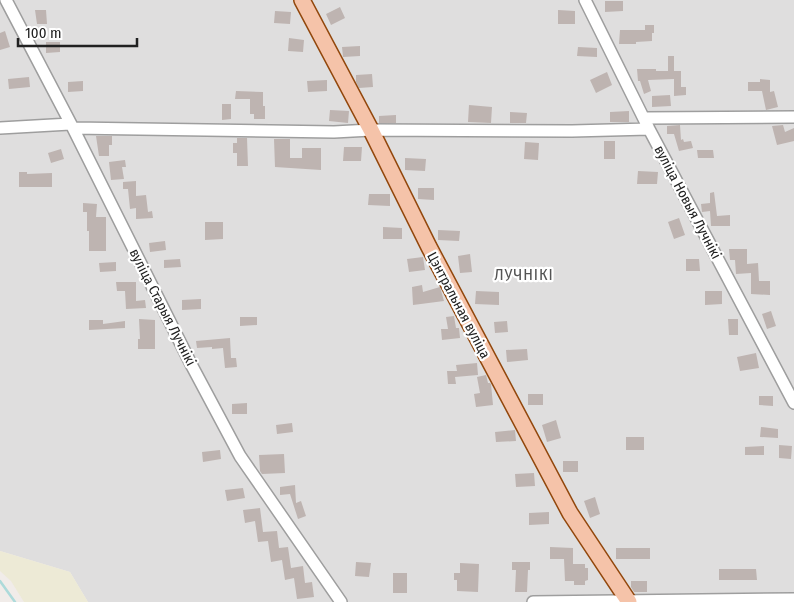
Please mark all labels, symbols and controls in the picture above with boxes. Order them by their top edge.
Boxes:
scale bar [18,15,136,47]
text: 100 m [25,24,62,42]
street label: вуліца Новыя Лучнікі [650,143,725,262]
street label: вуліца Старыя Лучнікі [126,246,199,369]
street label: Цэнтральная вуліца [423,249,494,361]
district label: ЛУЧНІКІ [494,265,554,284]

